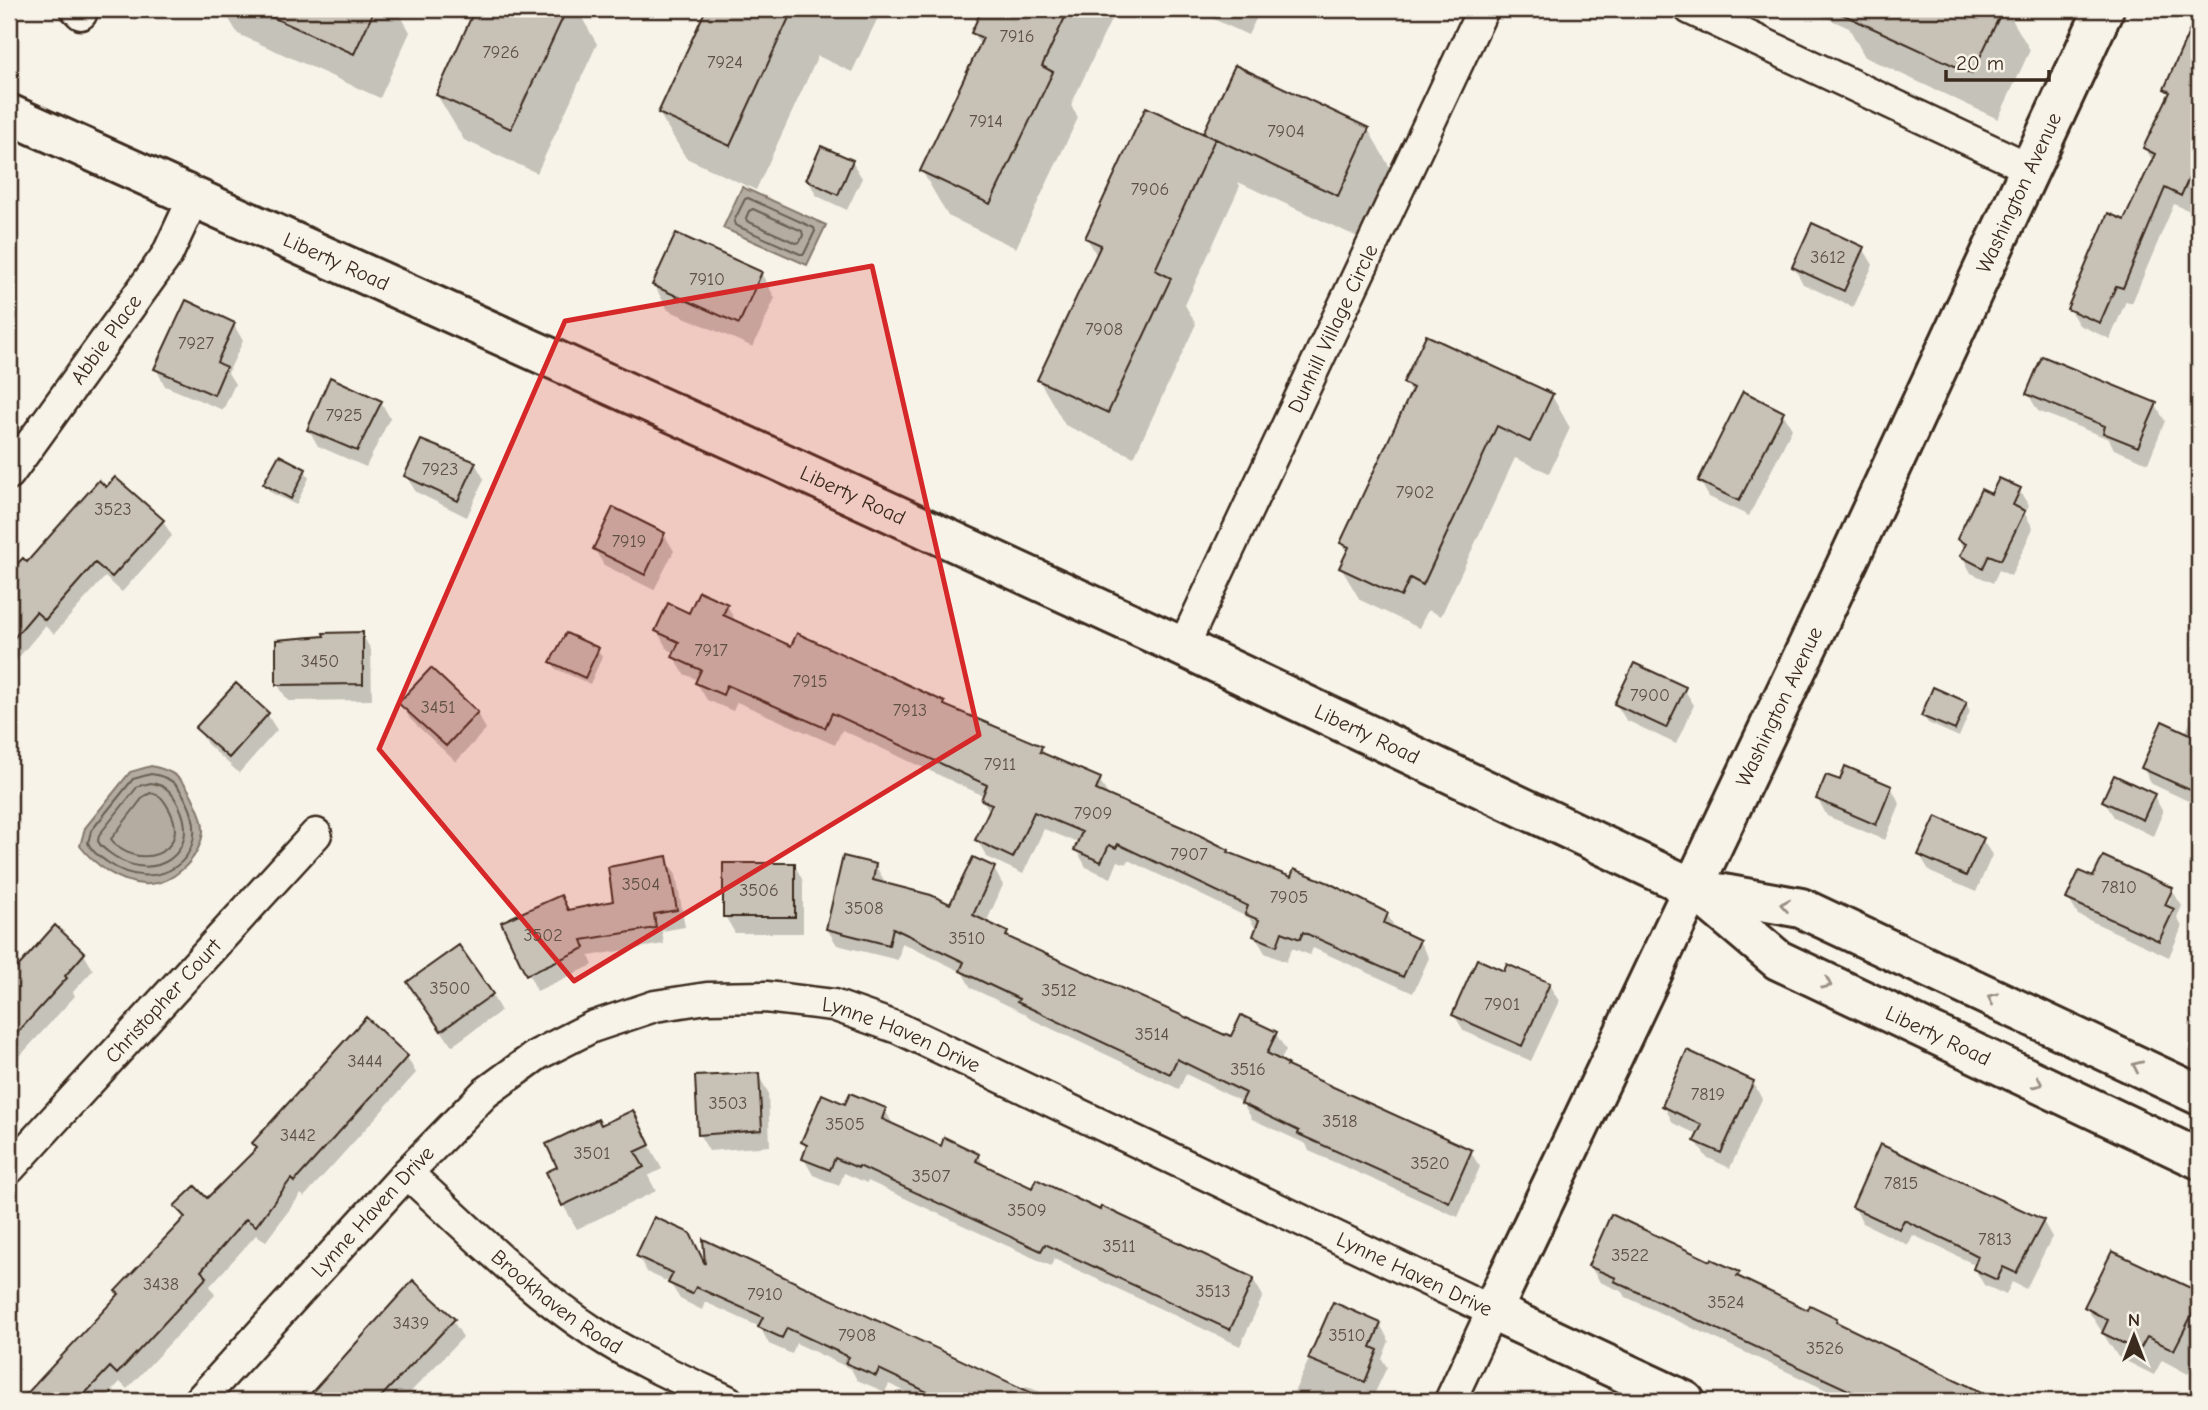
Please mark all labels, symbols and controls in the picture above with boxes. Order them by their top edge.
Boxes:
house number: 7916 [1000,26,1034,47]
scale bar [1946,38,2049,82]
house number: 7926 [482,42,520,63]
text: 20 m [1956,51,2004,75]
house number: 7924 [707,52,743,73]
street label: Washington Avenue [1971,109,2066,277]
house number: 7914 [969,111,1003,132]
house number: 7904 [1267,121,1305,142]
house number: 7906 [1131,179,1169,200]
street label: Liberty Road [280,227,393,296]
street label: Dunhill Village Circle [1283,240,1383,417]
house number: 3612 [1810,247,1846,268]
house number: 7910 [689,269,725,290]
street label: Abbie Place [66,290,147,389]
house number: 7908 [1085,319,1123,340]
house number: 7927 [178,333,214,354]
house number: 7925 [325,405,363,426]
house number: 7923 [422,459,458,480]
street label: Liberty Road [797,461,909,530]
house number: 7902 [1396,482,1434,503]
house number: 3523 [94,499,132,520]
house number: 7919 [612,531,646,552]
street label: Washington Avenue [1731,623,1827,791]
house number: 7917 [694,640,728,661]
house number: 3450 [301,651,339,672]
house number: 7915 [793,671,827,692]
house number: 7900 [1630,685,1670,706]
house number: 3451 [421,697,455,718]
street label: Liberty Road [1311,699,1423,769]
house number: 7913 [893,700,927,721]
house number: 7911 [984,754,1016,775]
house number: 7909 [1074,803,1112,824]
house number: 7907 [1170,844,1208,865]
house number: 3504 [622,874,660,895]
house number: 7810 [2101,877,2137,898]
house number: 3506 [739,880,779,901]
house number: 7905 [1270,887,1308,908]
house number: 3508 [844,898,884,919]
one-way arrow [1779,898,1791,913]
house number: 3502 [523,925,563,946]
house number: 3510 [949,928,985,949]
street label: Christopher Court [100,933,227,1068]
one-way arrow [1820,975,1832,989]
house number: 3500 [430,978,470,999]
house number: 3512 [1041,980,1077,1001]
street label: Lynne Haven Drive [821,992,984,1077]
one-way arrow [1987,992,1999,1006]
house number: 7901 [1484,994,1520,1015]
street label: Liberty Road [1882,1001,1994,1071]
house number: 3514 [1135,1024,1169,1045]
house number: 3444 [347,1051,383,1072]
house number: 3516 [1230,1059,1266,1080]
one-way arrow [2132,1060,2145,1074]
one-way arrow [2031,1075,2043,1089]
house number: 7819 [1691,1084,1725,1105]
house number: 3503 [709,1093,747,1114]
house number: 3518 [1322,1111,1358,1132]
house number: 3505 [825,1114,865,1135]
house number: 3442 [280,1125,316,1146]
street label: Lynne Haven Drive [306,1141,439,1282]
house number: 3501 [574,1143,610,1164]
house number: 3520 [1410,1153,1450,1174]
house number: 3507 [912,1166,951,1187]
house number: 7815 [1884,1173,1918,1194]
house number: 3509 [1007,1200,1047,1221]
street label: Lynne Haven Drive [1333,1227,1496,1321]
house number: 7813 [1978,1229,2012,1250]
house number: 3511 [1102,1236,1136,1257]
street label: Brookhaven Road [486,1245,627,1359]
house number: 3522 [1611,1245,1649,1266]
house number: 3438 [143,1274,179,1295]
house number: 3513 [1195,1281,1231,1302]
house number: 7910 [747,1284,783,1305]
house number: 3524 [1708,1292,1744,1313]
north arrow [2100,1302,2170,1372]
text: N [2128,1309,2140,1331]
house number: 3439 [393,1313,429,1334]
house number: 7908 [838,1325,876,1346]
house number: 3510 [1329,1325,1365,1346]
house number: 3526 [1806,1338,1844,1359]

